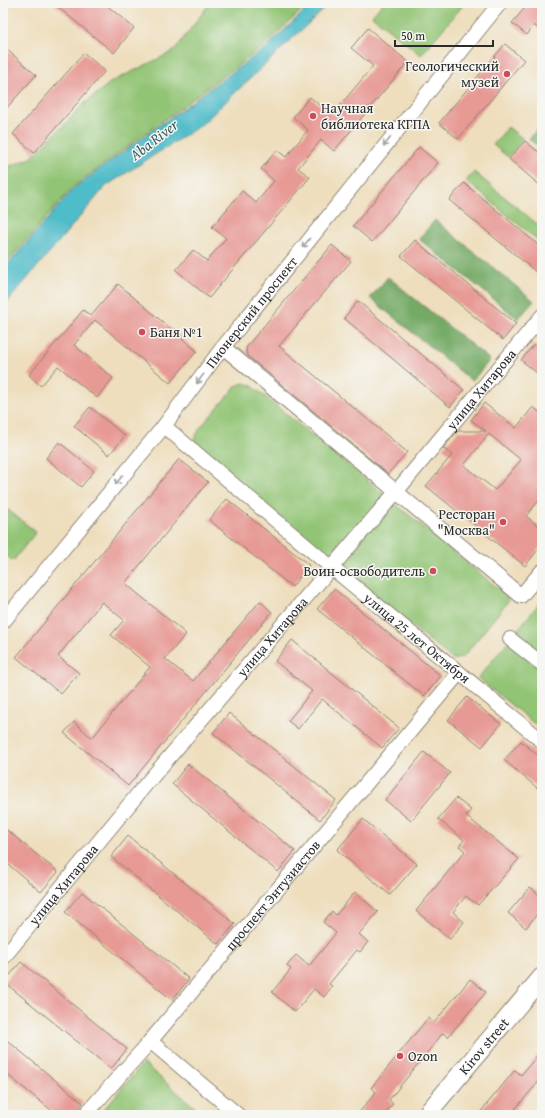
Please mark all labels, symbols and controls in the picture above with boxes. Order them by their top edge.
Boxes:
scale bar [395,22,493,48]
text: 50 m [401,27,425,44]
place label: Геологический музей [405,56,499,92]
marker: Геологический музей [502,69,512,79]
place label: Научная библиотека КГПА [321,98,431,134]
marker: Научная библиотека КГПА [308,111,318,121]
water label: Aba River [124,114,182,166]
one-way arrow [383,137,392,147]
one-way arrow [302,238,311,249]
street label: Пионерский проспект [201,252,302,372]
place label: Баня №1 [150,322,203,342]
marker: Баня №1 [137,327,147,337]
street label: улица Хитарова [441,344,521,435]
one-way arrow [196,373,204,384]
one-way arrow [115,475,123,486]
place label: Ресторан "Москва" [438,504,495,540]
marker: Ресторан "Москва" [498,517,508,527]
place label: Воин-освободитель [303,561,425,581]
marker: Воин-освободитель [428,566,438,576]
street label: улица 25 лет Октября [358,587,475,688]
street label: улица Хитарова [231,592,312,682]
street label: проспект Энтузиастов [220,836,325,955]
street label: улица Хитарова [23,840,103,930]
street label: Kirov street [454,1013,514,1079]
place label: Ozon [408,1046,438,1066]
marker: Ozon [395,1051,405,1061]

